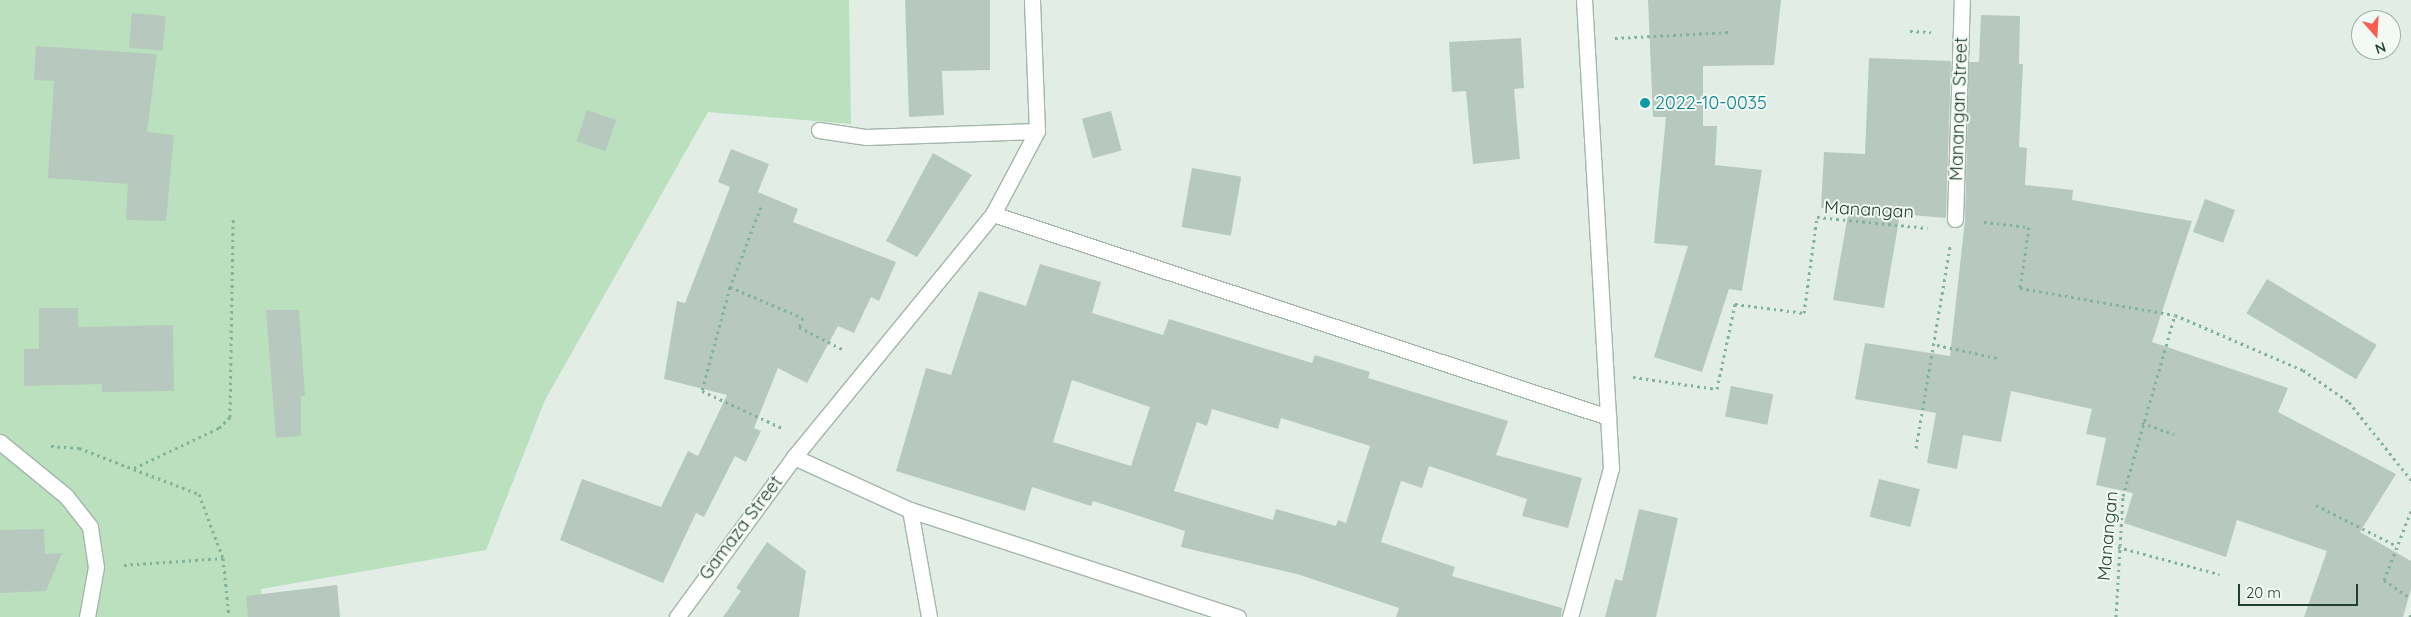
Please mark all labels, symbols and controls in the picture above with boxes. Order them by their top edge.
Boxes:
north arrow [2351,10,2401,60]
street label: Manangan Street [1946,37,1972,181]
text: N [2373,38,2388,58]
place label: 2022-10-0035 [1655,92,1767,114]
marker: 2022-10-0035 [1639,97,1651,109]
street label: Manangan [1824,197,1914,223]
street label: Gamaza Street [695,472,787,584]
street label: Manangan [2093,490,2123,582]
scale bar [2241,574,2361,606]
text: 20 m [2246,583,2281,602]

